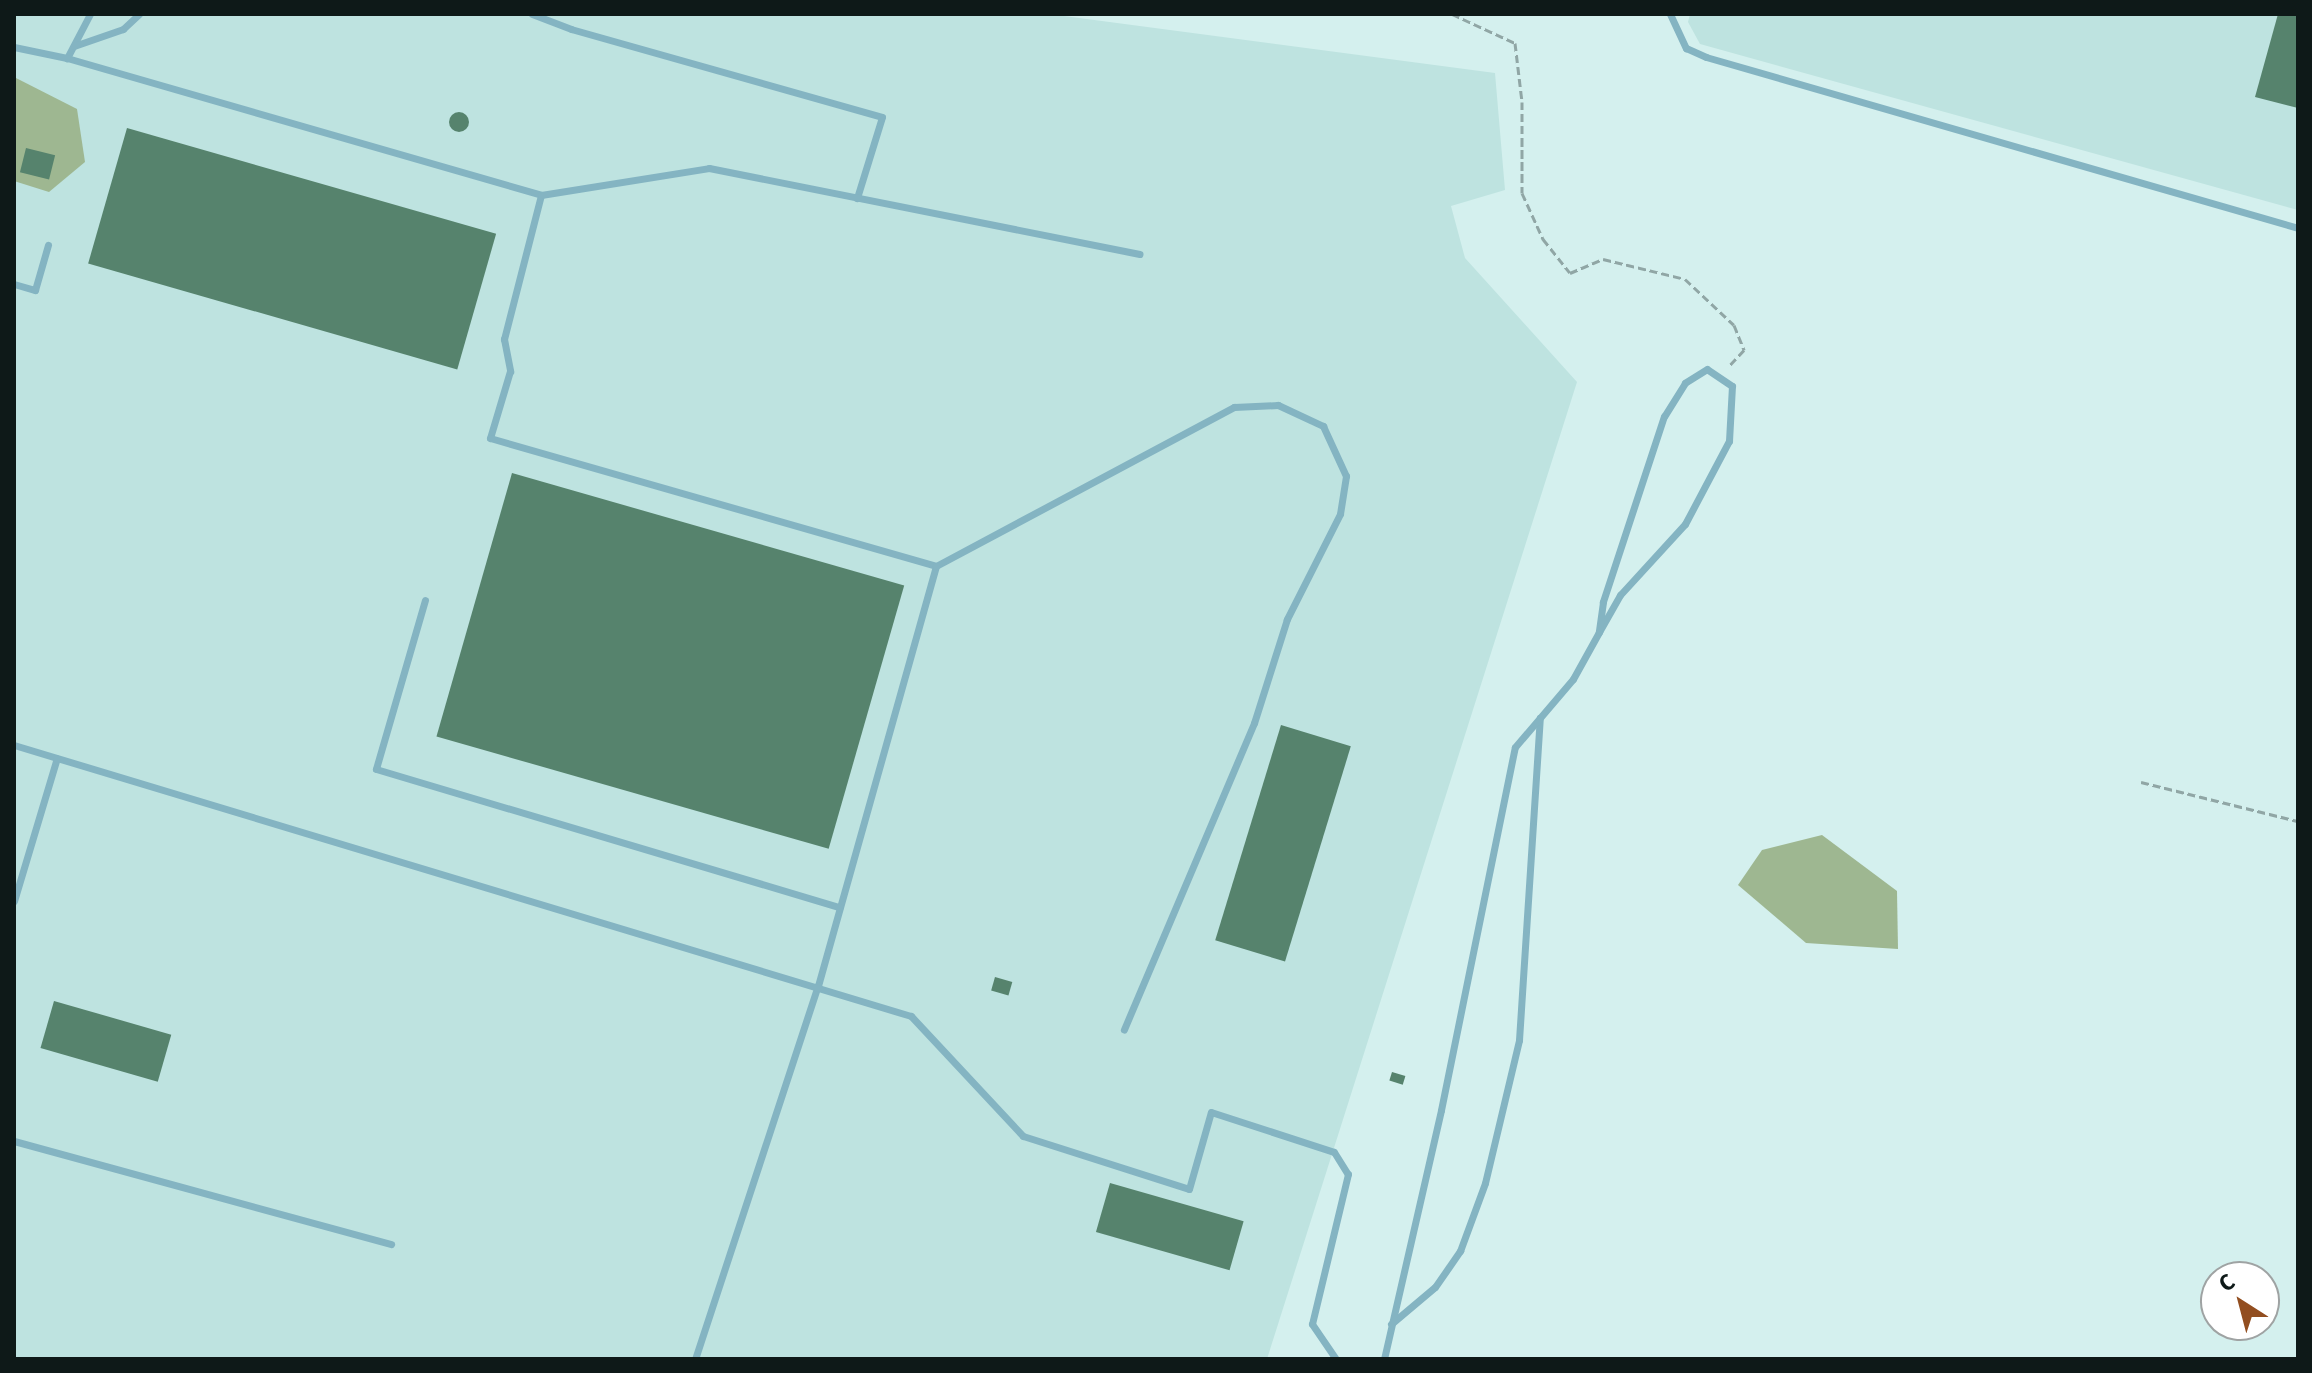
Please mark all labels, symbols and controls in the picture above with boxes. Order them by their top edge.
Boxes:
north arrow [2200,1261,2280,1341]
text: С [2214,1268,2240,1297]

